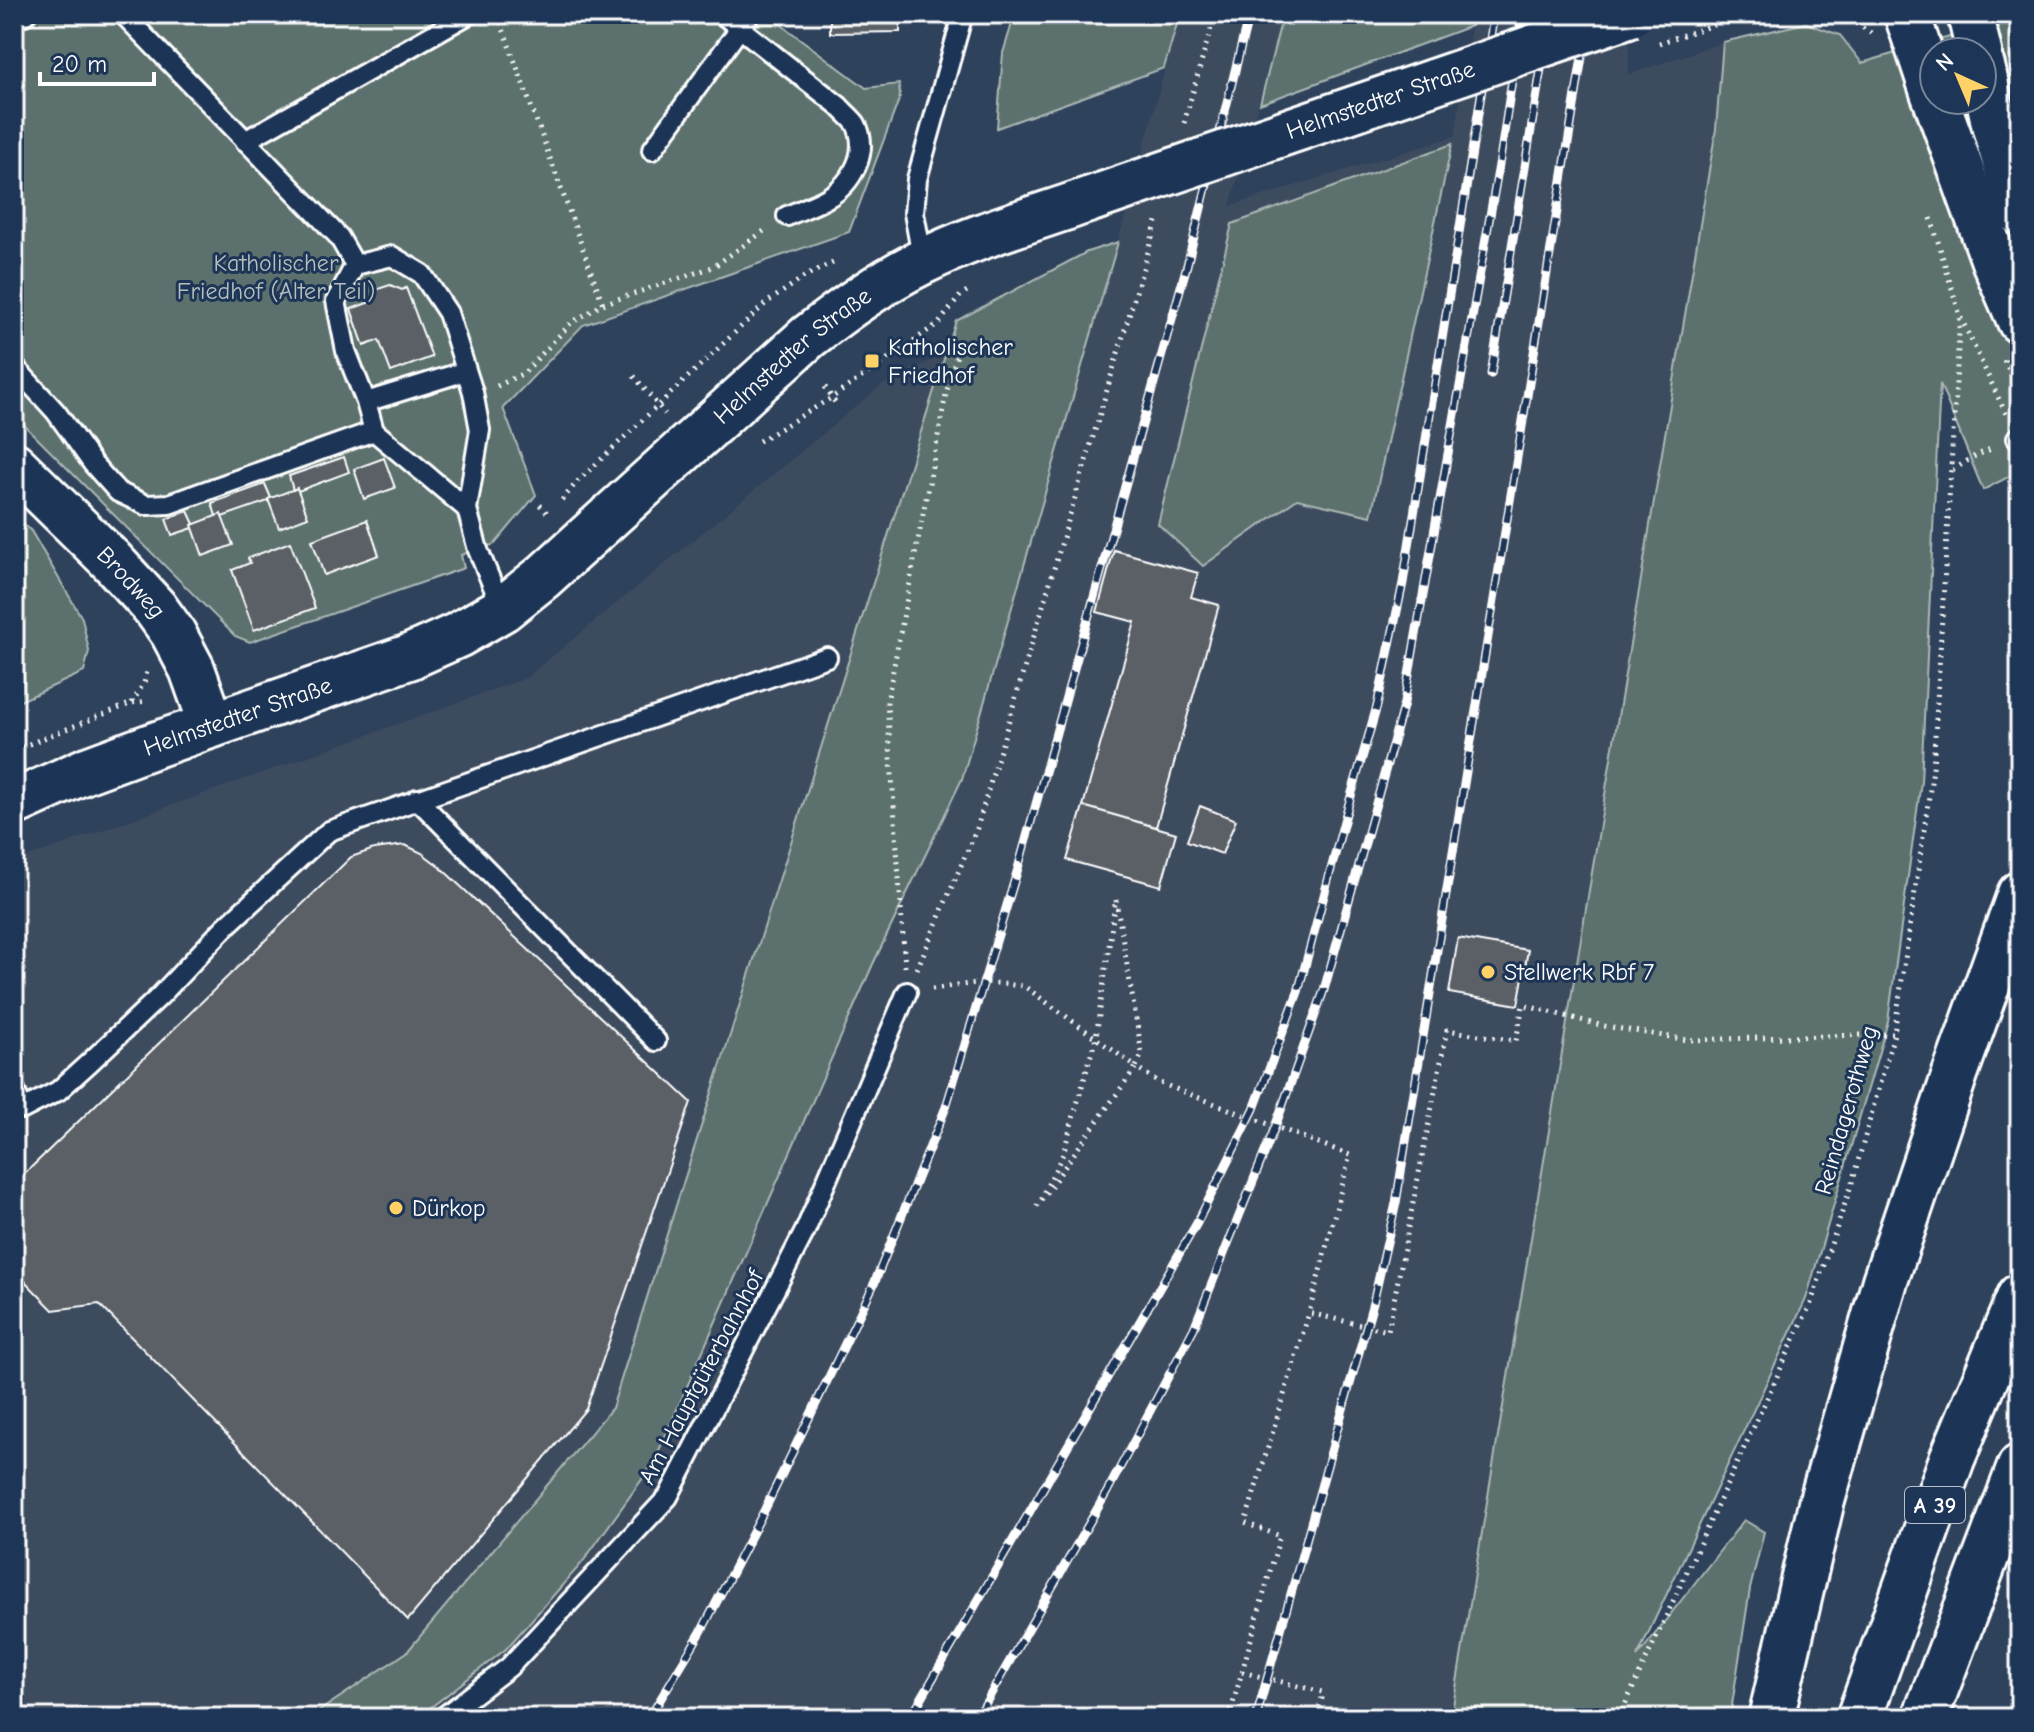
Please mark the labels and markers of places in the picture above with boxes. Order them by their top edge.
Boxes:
place label: Katholischer Friedhof [888,333,1013,389]
marker: Katholischer Friedhof [863,352,881,370]
place label: Stellwerk Rbf 7 [1504,958,1654,986]
marker: Stellwerk Rbf 7 [1479,963,1497,981]
place label: Dürkop [412,1194,485,1222]
marker: Dürkop [387,1199,405,1217]

